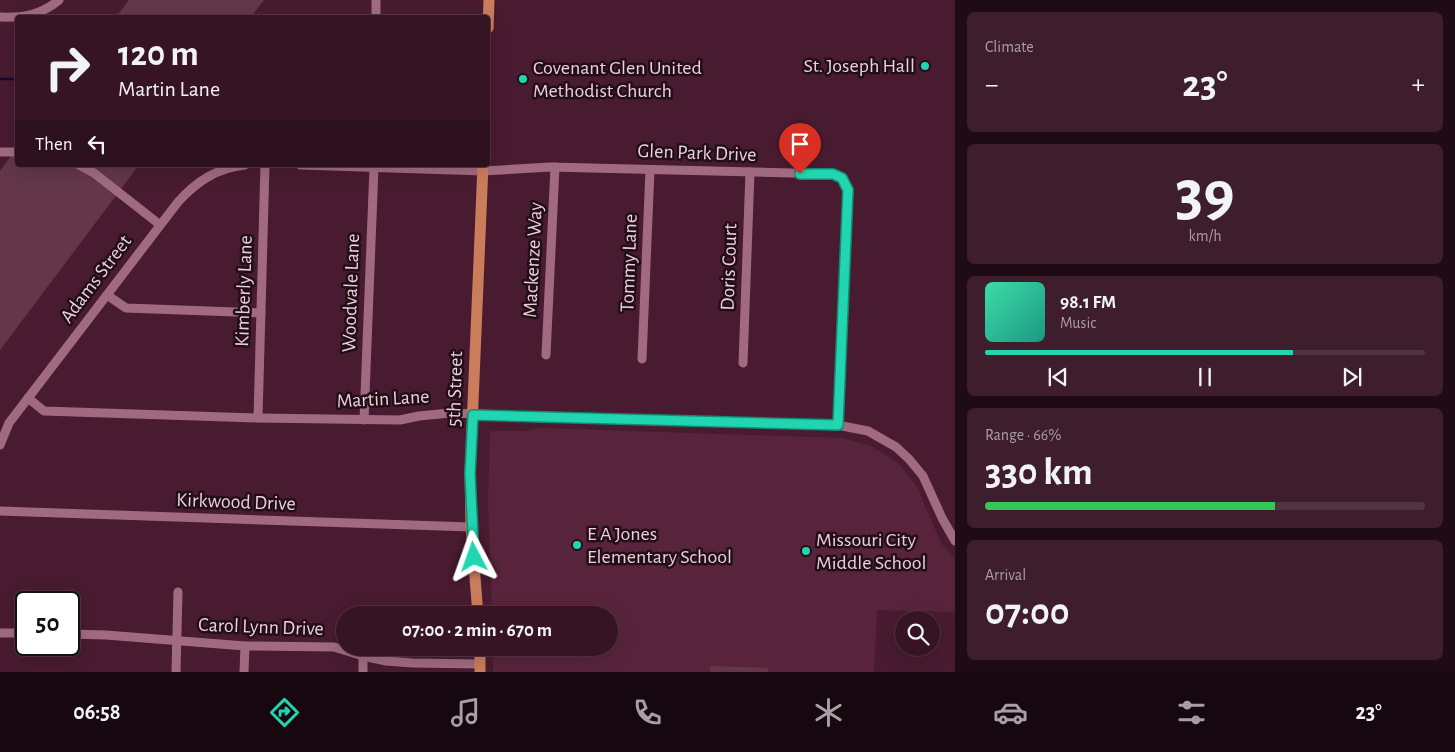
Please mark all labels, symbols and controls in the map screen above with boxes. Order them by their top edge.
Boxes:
icon: right [35,35,100,100]
text: 120 m [118,37,199,72]
text: Climate [985,39,1034,55]
place label: St. Joseph Hall [803,56,915,76]
place label: Covenant Glen United Methodist Church [533,58,702,101]
marker: St. Joseph Hall [919,60,931,72]
text: 23° [1182,66,1228,104]
text: − [985,71,998,99]
text: + [1412,71,1425,99]
marker: Covenant Glen United Methodist Church [517,73,529,85]
text: Martin Lane [118,78,220,100]
pin [779,123,821,174]
icon: left [83,130,111,158]
icon: arrive [786,130,814,158]
text: Then [35,135,73,154]
street label: Glen Park Drive [637,141,757,165]
text: 39 [1175,162,1235,227]
street label: Mackenze Way [520,201,546,318]
street label: Tommy Lane [617,214,641,312]
street label: Doris Court [717,222,741,311]
text: km/h [1188,228,1222,244]
street label: Adams Street [57,231,136,327]
street label: Woodvale Lane [339,233,363,353]
street label: Kimberly Lane [232,235,256,347]
text: 98.1 FM [1060,293,1116,312]
text: Music [1060,315,1096,331]
street label: 5th Street [444,350,466,427]
icon: previous [1044,363,1072,391]
icon: pause [1191,363,1219,391]
icon: next [1338,363,1366,391]
street label: Martin Lane [336,387,430,411]
text: Range · 66% [985,427,1061,443]
text: 330 km [985,454,1093,492]
street label: Kirkwood Drive [176,490,296,514]
place label: E A Jones Elementary School [587,524,732,567]
position arrow [447,530,499,582]
place label: Missouri City Middle School [816,530,927,573]
marker: E A Jones Elementary School [571,539,583,551]
marker: Missouri City Middle School [800,545,812,557]
text: Arrival [985,567,1026,583]
speed limit sign: 50 [15,591,80,656]
text: 07:00 [985,594,1070,632]
map controls [895,611,940,656]
button: search [895,611,940,656]
street label: Carol Lynn Drive [198,615,324,639]
text: 07:00 · 2 min · 670 m [402,621,552,640]
icon: directions [267,695,302,730]
icon: music [448,695,483,730]
icon: phone [630,695,665,730]
icon: climate [811,695,846,730]
icon: car [993,695,1028,730]
icon: filters [1174,695,1209,730]
text: 06:58 [73,701,121,723]
text: 23° [1355,701,1382,723]

